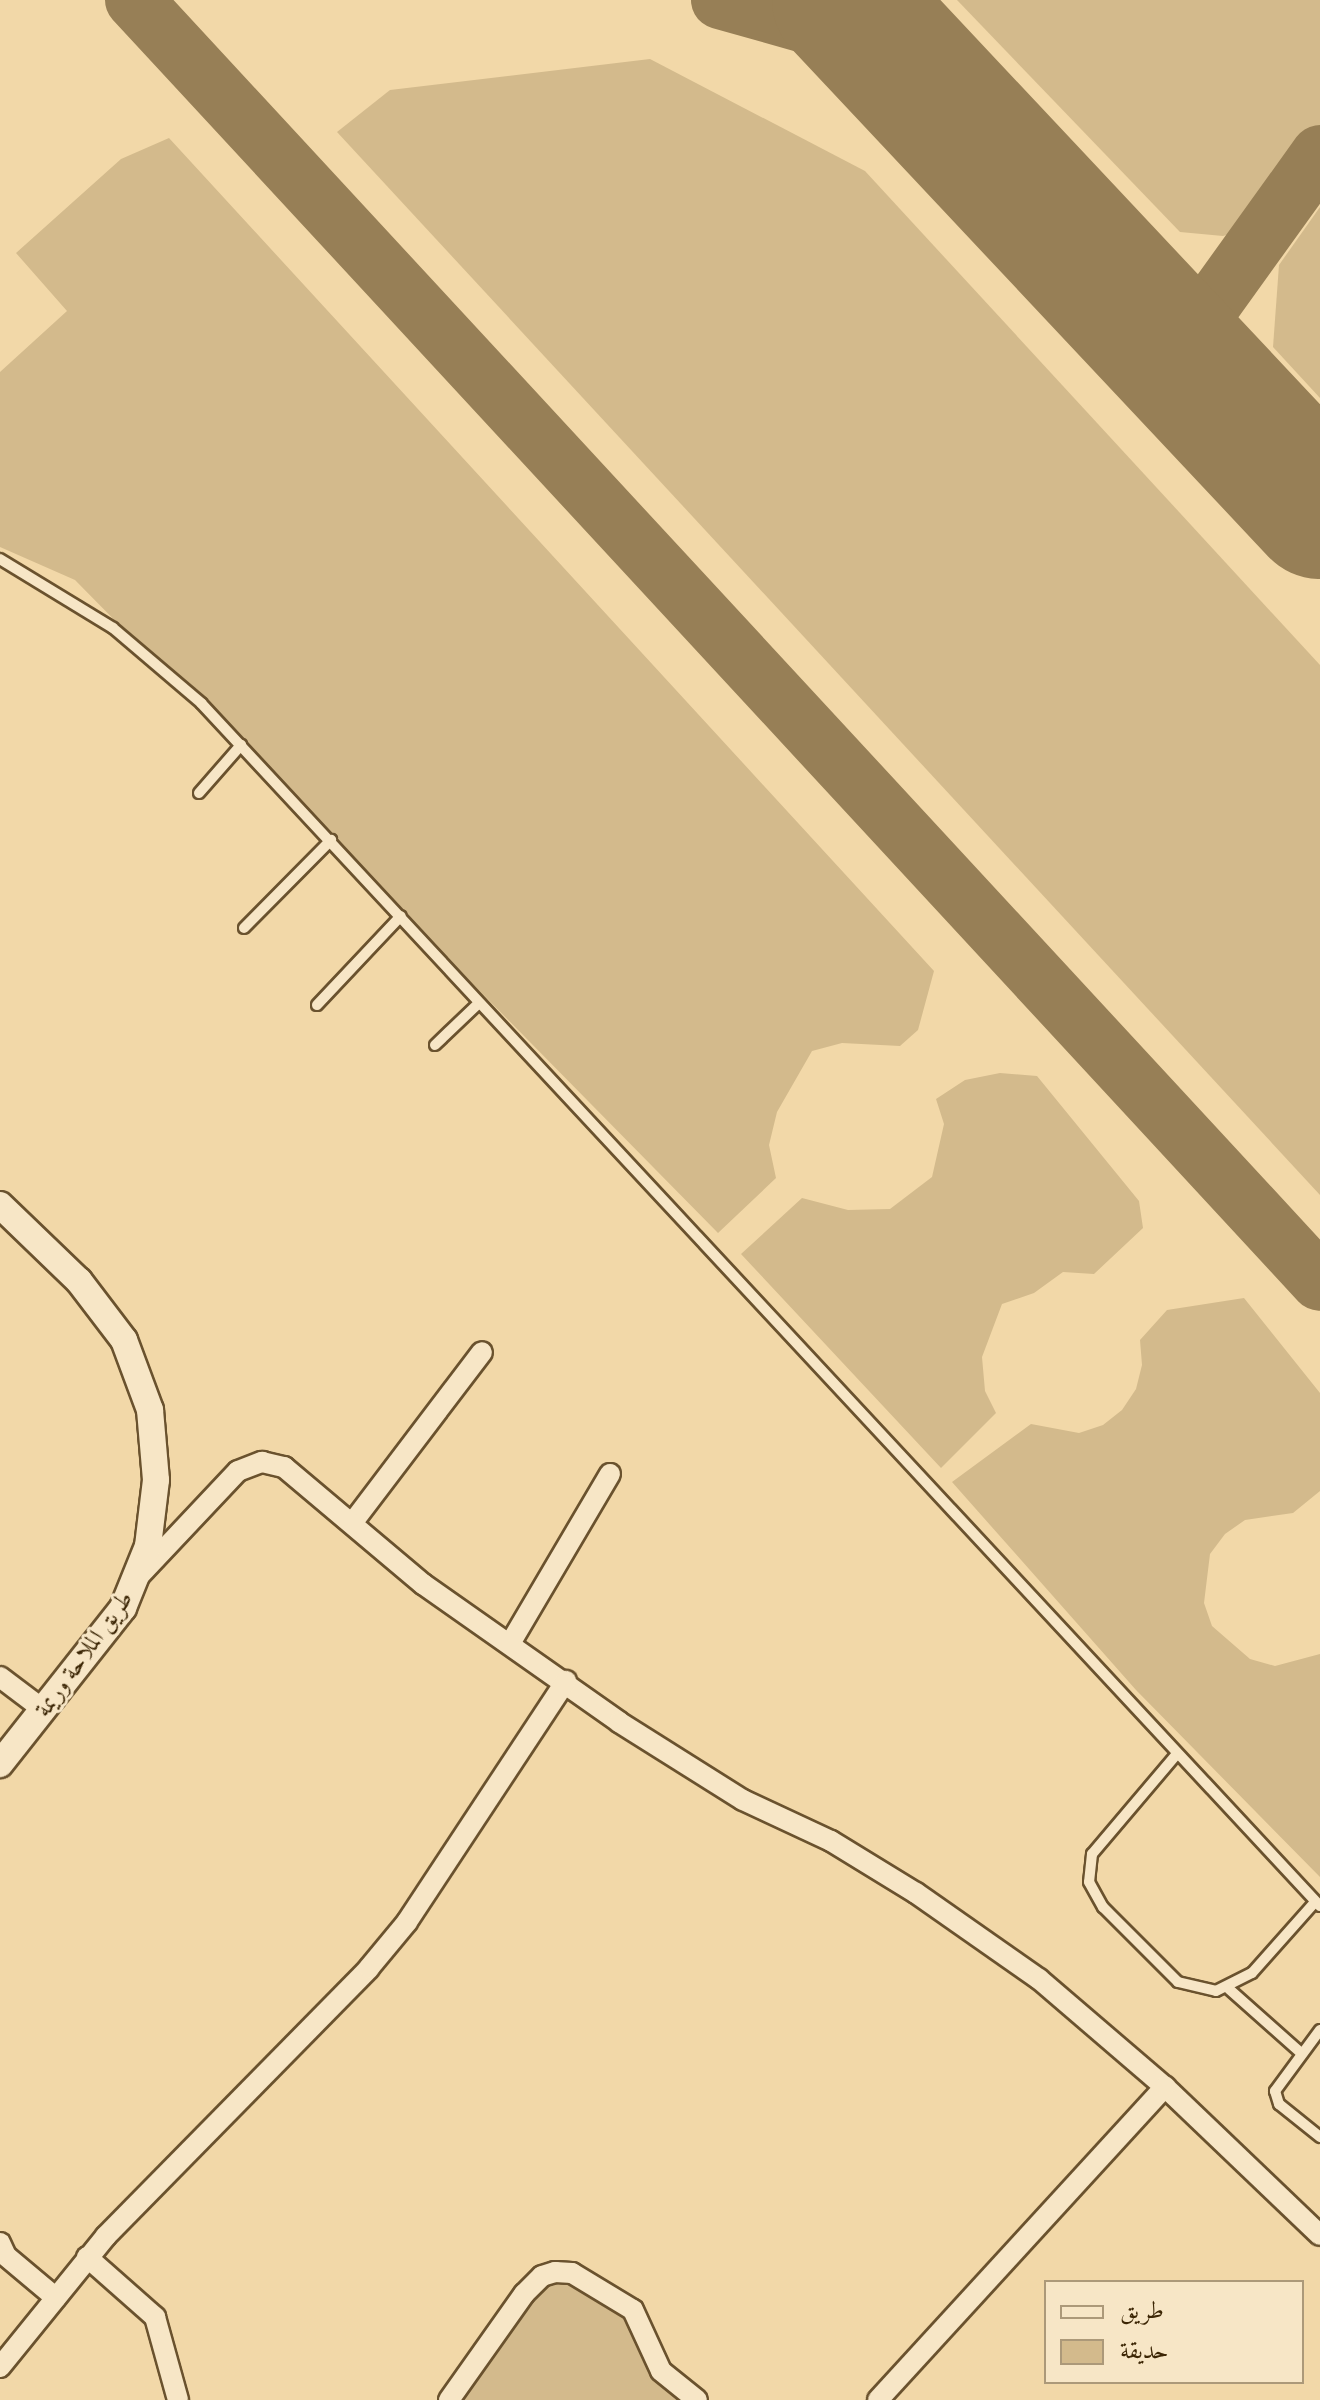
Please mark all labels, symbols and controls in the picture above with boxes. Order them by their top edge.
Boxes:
street label: طريق الملاحة وريمة [29,1585,139,1723]
legend [1044,2280,1304,2384]
text: طريق [1120,2295,1164,2325]
text: حديقة [1120,2335,1169,2365]

